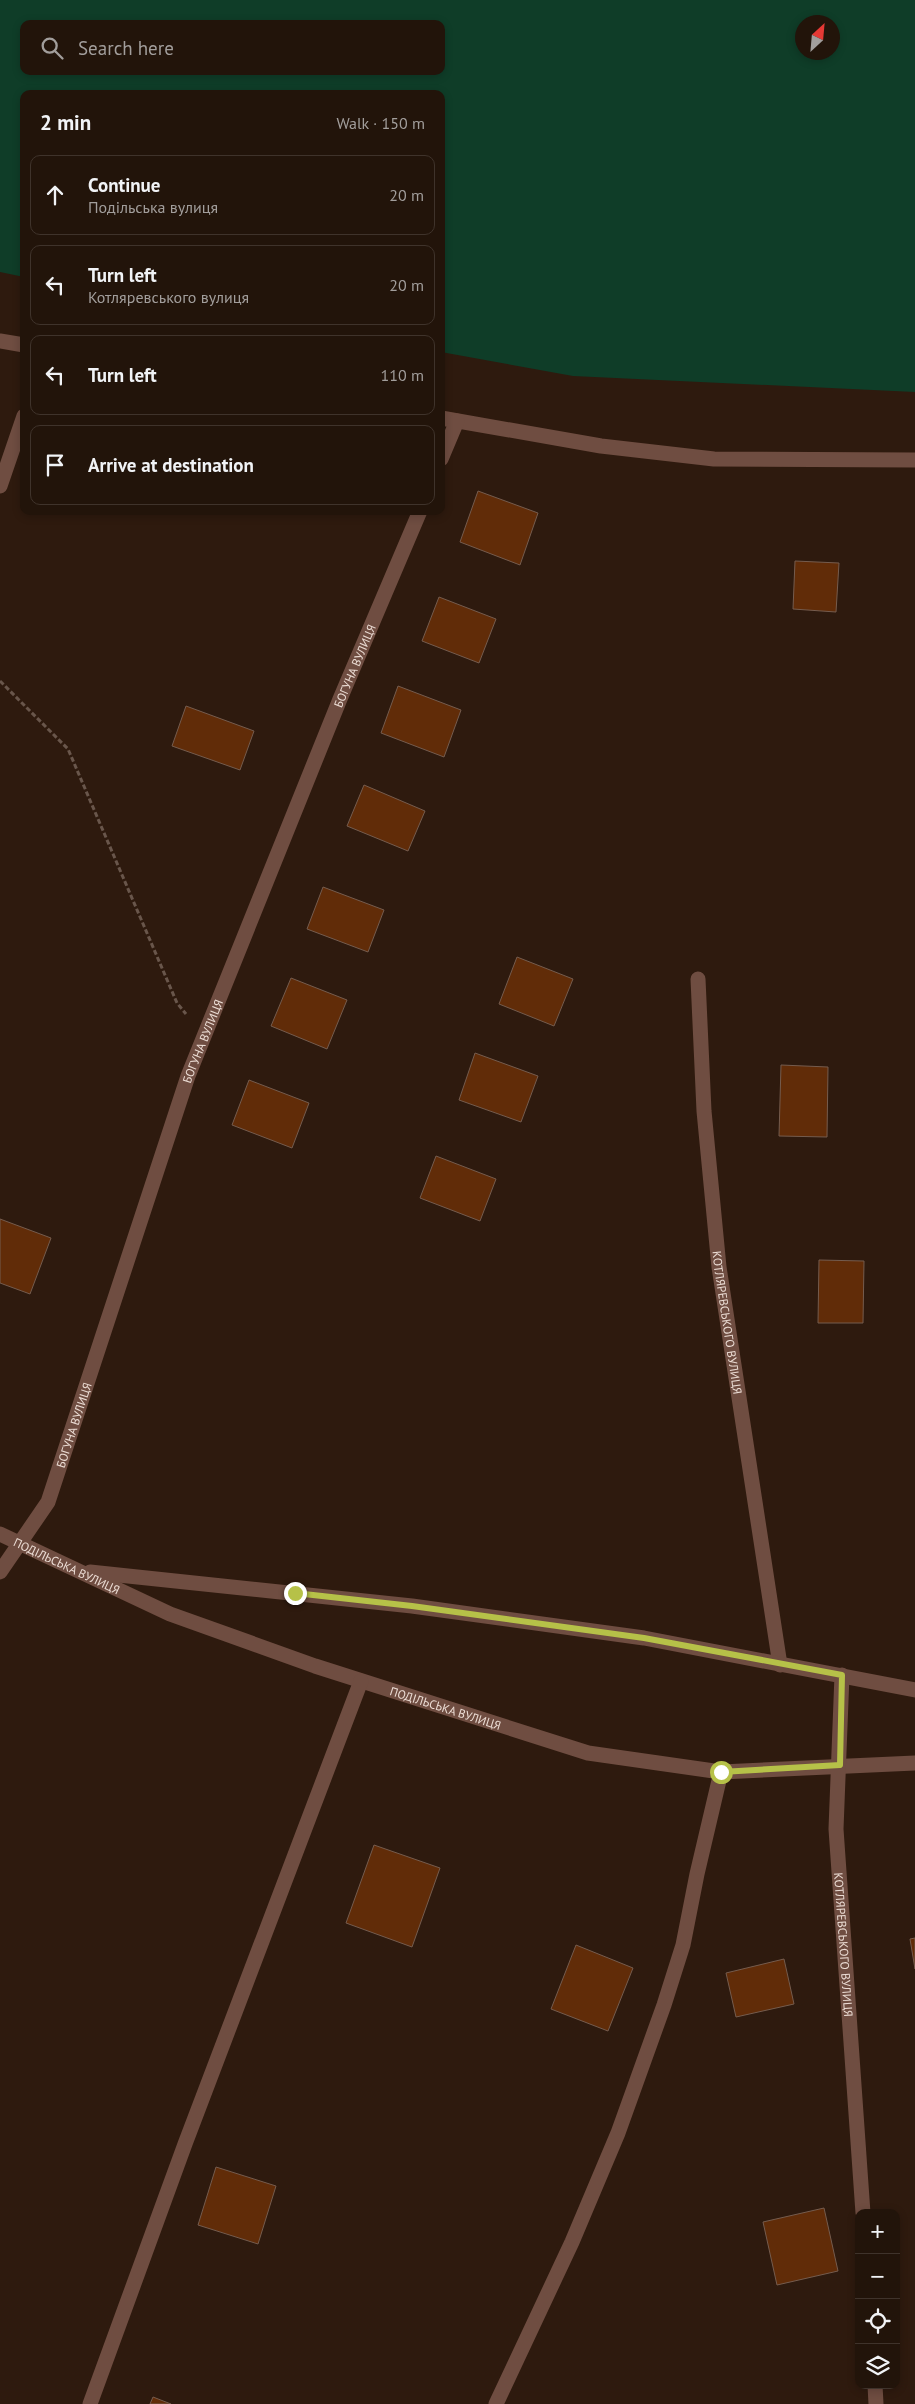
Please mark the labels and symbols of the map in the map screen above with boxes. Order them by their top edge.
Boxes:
north arrow [795,15,840,60]
street label: БОГУНА ВУЛИЦЯ [330,622,379,709]
street label: БОГУНА ВУЛИЦЯ [179,997,226,1085]
street label: КОТЛЯРЕВСЬКОГО ВУЛИЦЯ [710,1250,746,1395]
street label: БОГУНА ВУЛИЦЯ [52,1380,94,1470]
street label: ПОДІЛЬСЬКА ВУЛИЦЯ [11,1534,123,1597]
route end [284,1582,307,1605]
street label: ПОДІЛЬСЬКА ВУЛИЦЯ [388,1683,503,1732]
route start [710,1761,733,1784]
street label: КОТЛЯРЕВСЬКОГО ВУЛИЦЯ [832,1872,857,2017]

